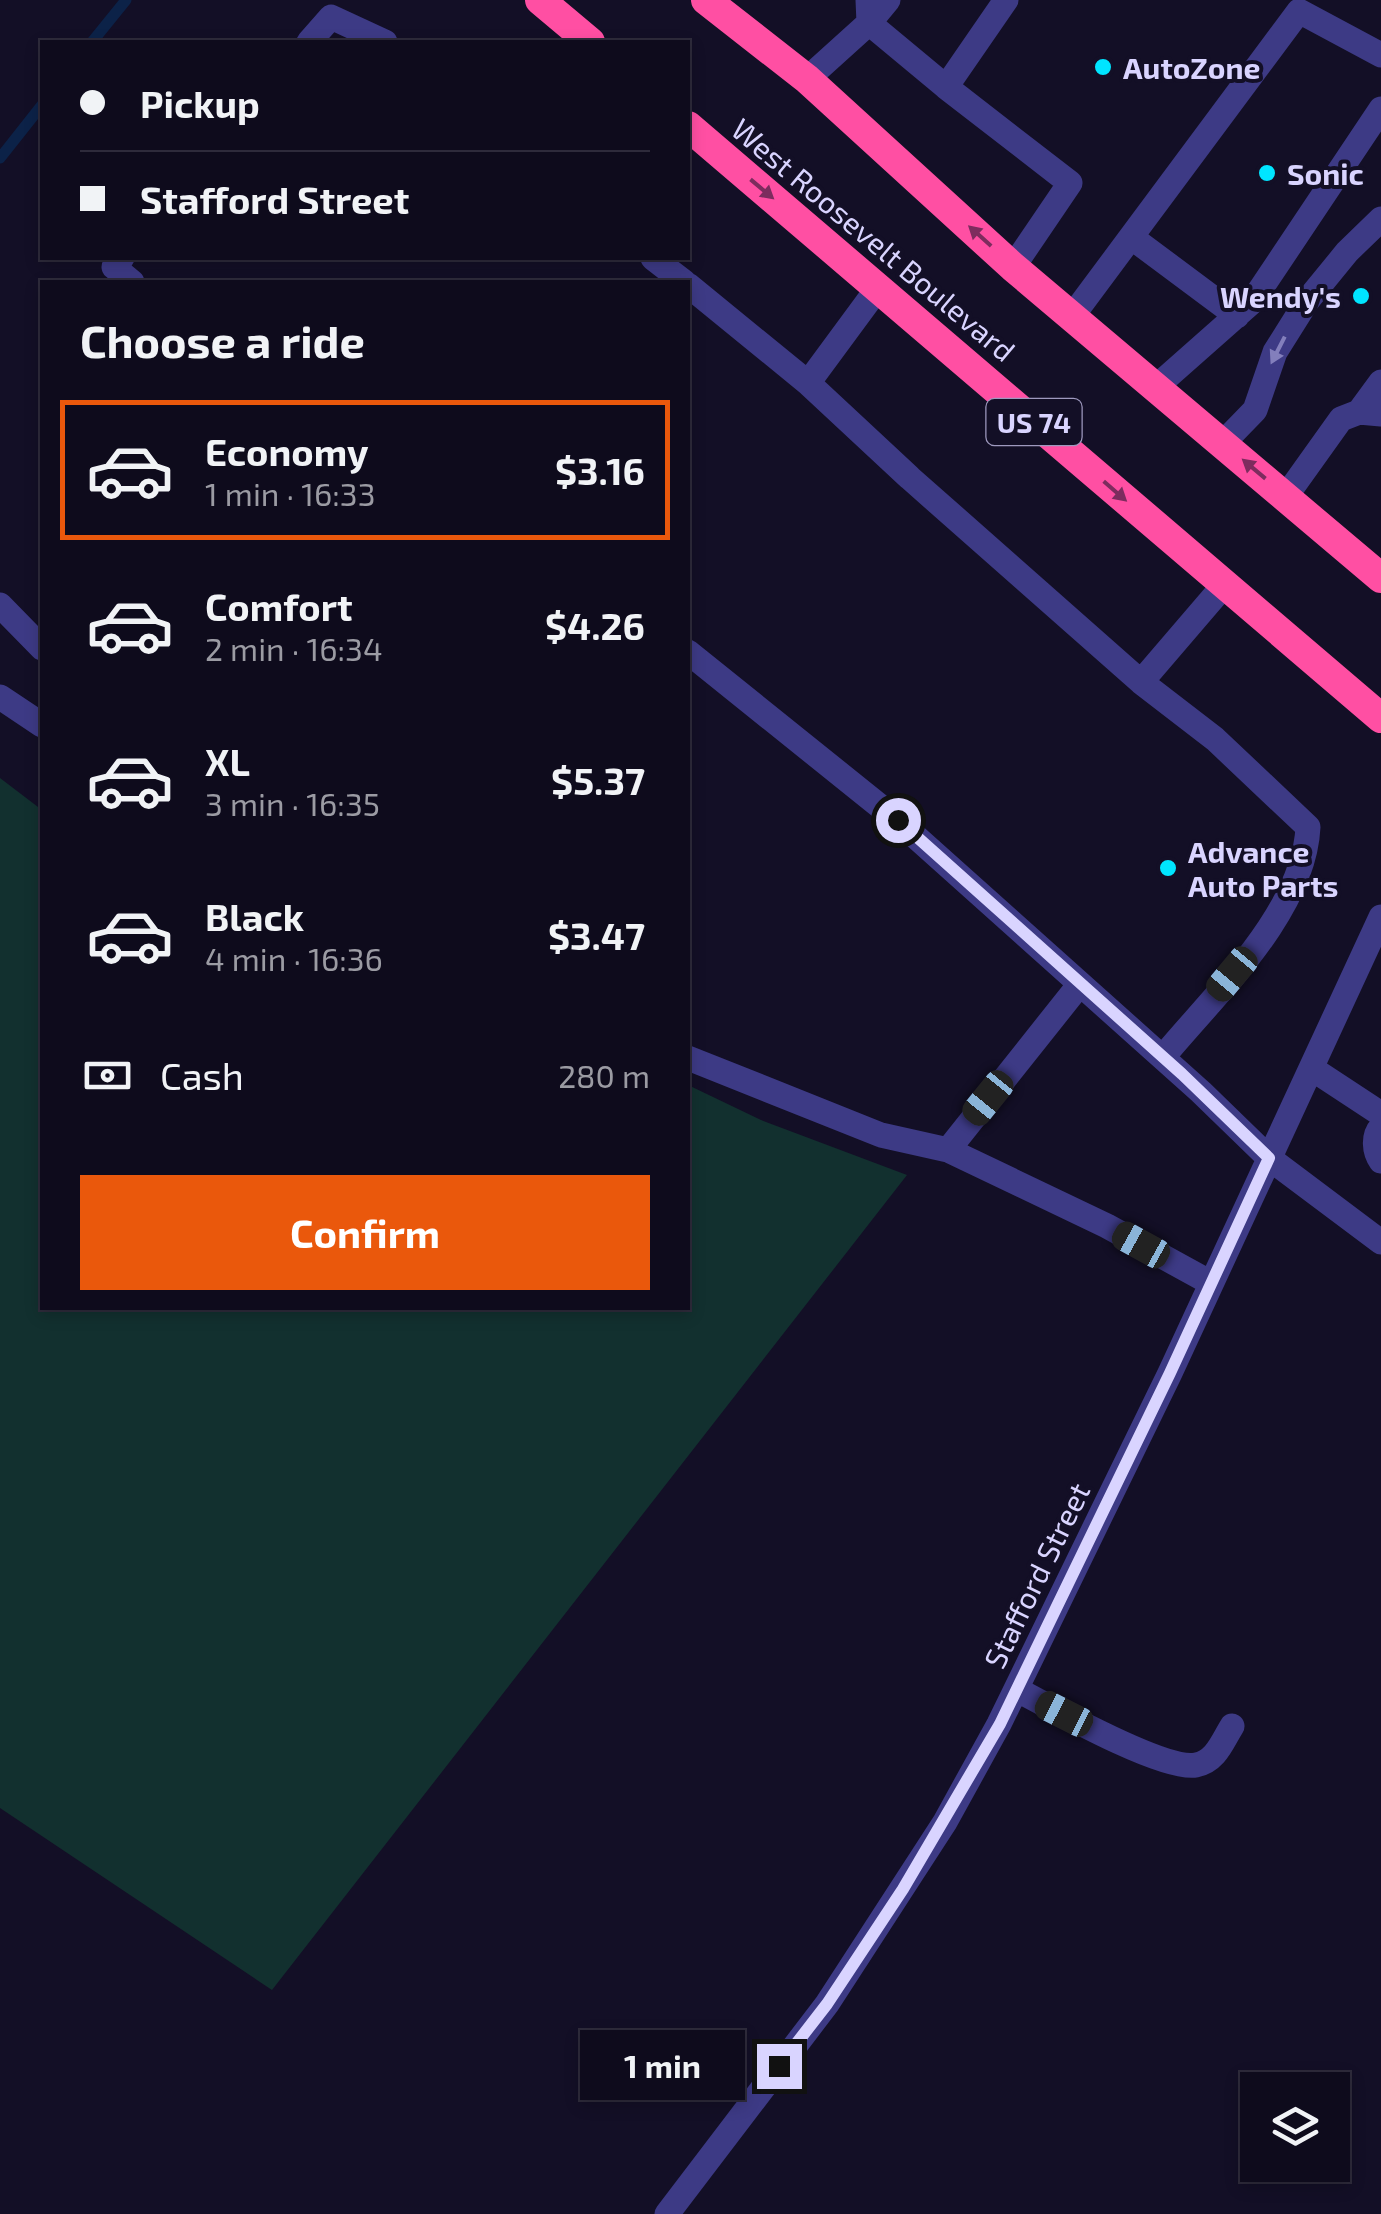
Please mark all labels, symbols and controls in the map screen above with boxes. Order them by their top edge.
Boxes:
place label: AutoZone [1123,49,1260,85]
marker: AutoZone [1092,56,1114,78]
text: Pickup [140,80,260,126]
street label: West Roosevelt Boulevard [725,110,1023,368]
place label: Sonic [1287,155,1364,191]
marker: Sonic [1256,162,1278,184]
text: Stafford Street [140,176,409,222]
one-way arrow [749,178,774,199]
one-way arrow [968,225,992,248]
place label: Wendy's [1220,278,1341,315]
marker: Wendy's [1350,285,1372,307]
text: Choose a ride [80,313,365,367]
one-way arrow [1270,335,1287,364]
road number: US 74 [986,399,1082,445]
icon: car [85,425,175,515]
text: Economy [205,428,369,474]
text: $3.16 [555,447,645,493]
one-way arrow [1242,458,1267,480]
text: 1 min · 16:33 [205,474,375,512]
one-way arrow [1103,479,1128,501]
icon: car [85,580,175,670]
text: Comfort [205,583,353,629]
text: $4.26 [545,602,645,648]
text: 2 min · 16:34 [205,629,383,667]
icon: car [85,735,175,825]
text: XL [205,738,250,784]
text: $5.37 [551,757,645,803]
text: 3 min · 16:35 [205,784,380,822]
route start [876,798,921,843]
place label: Advance Auto Parts [1188,833,1338,903]
marker: Advance Auto Parts [1157,857,1179,879]
icon: car [85,890,175,980]
text: Black [205,893,304,939]
text: $3.47 [548,912,645,958]
text: 4 min · 16:36 [205,939,383,977]
car [1201,941,1263,1007]
icon: cash [80,1048,135,1103]
text: Cash [160,1052,244,1098]
text: 280 m [558,1056,650,1094]
car [957,1065,1019,1131]
button: Confirm [80,1175,650,1290]
car [1107,1217,1175,1273]
street label: Stafford Street [976,1476,1096,1674]
car [1030,1687,1098,1741]
callout: 1 min [579,2031,744,2101]
route end [757,2044,802,2089]
text: 1 min [624,2046,701,2084]
map controls [1240,2072,1350,2182]
button: layers [1240,2072,1350,2182]

